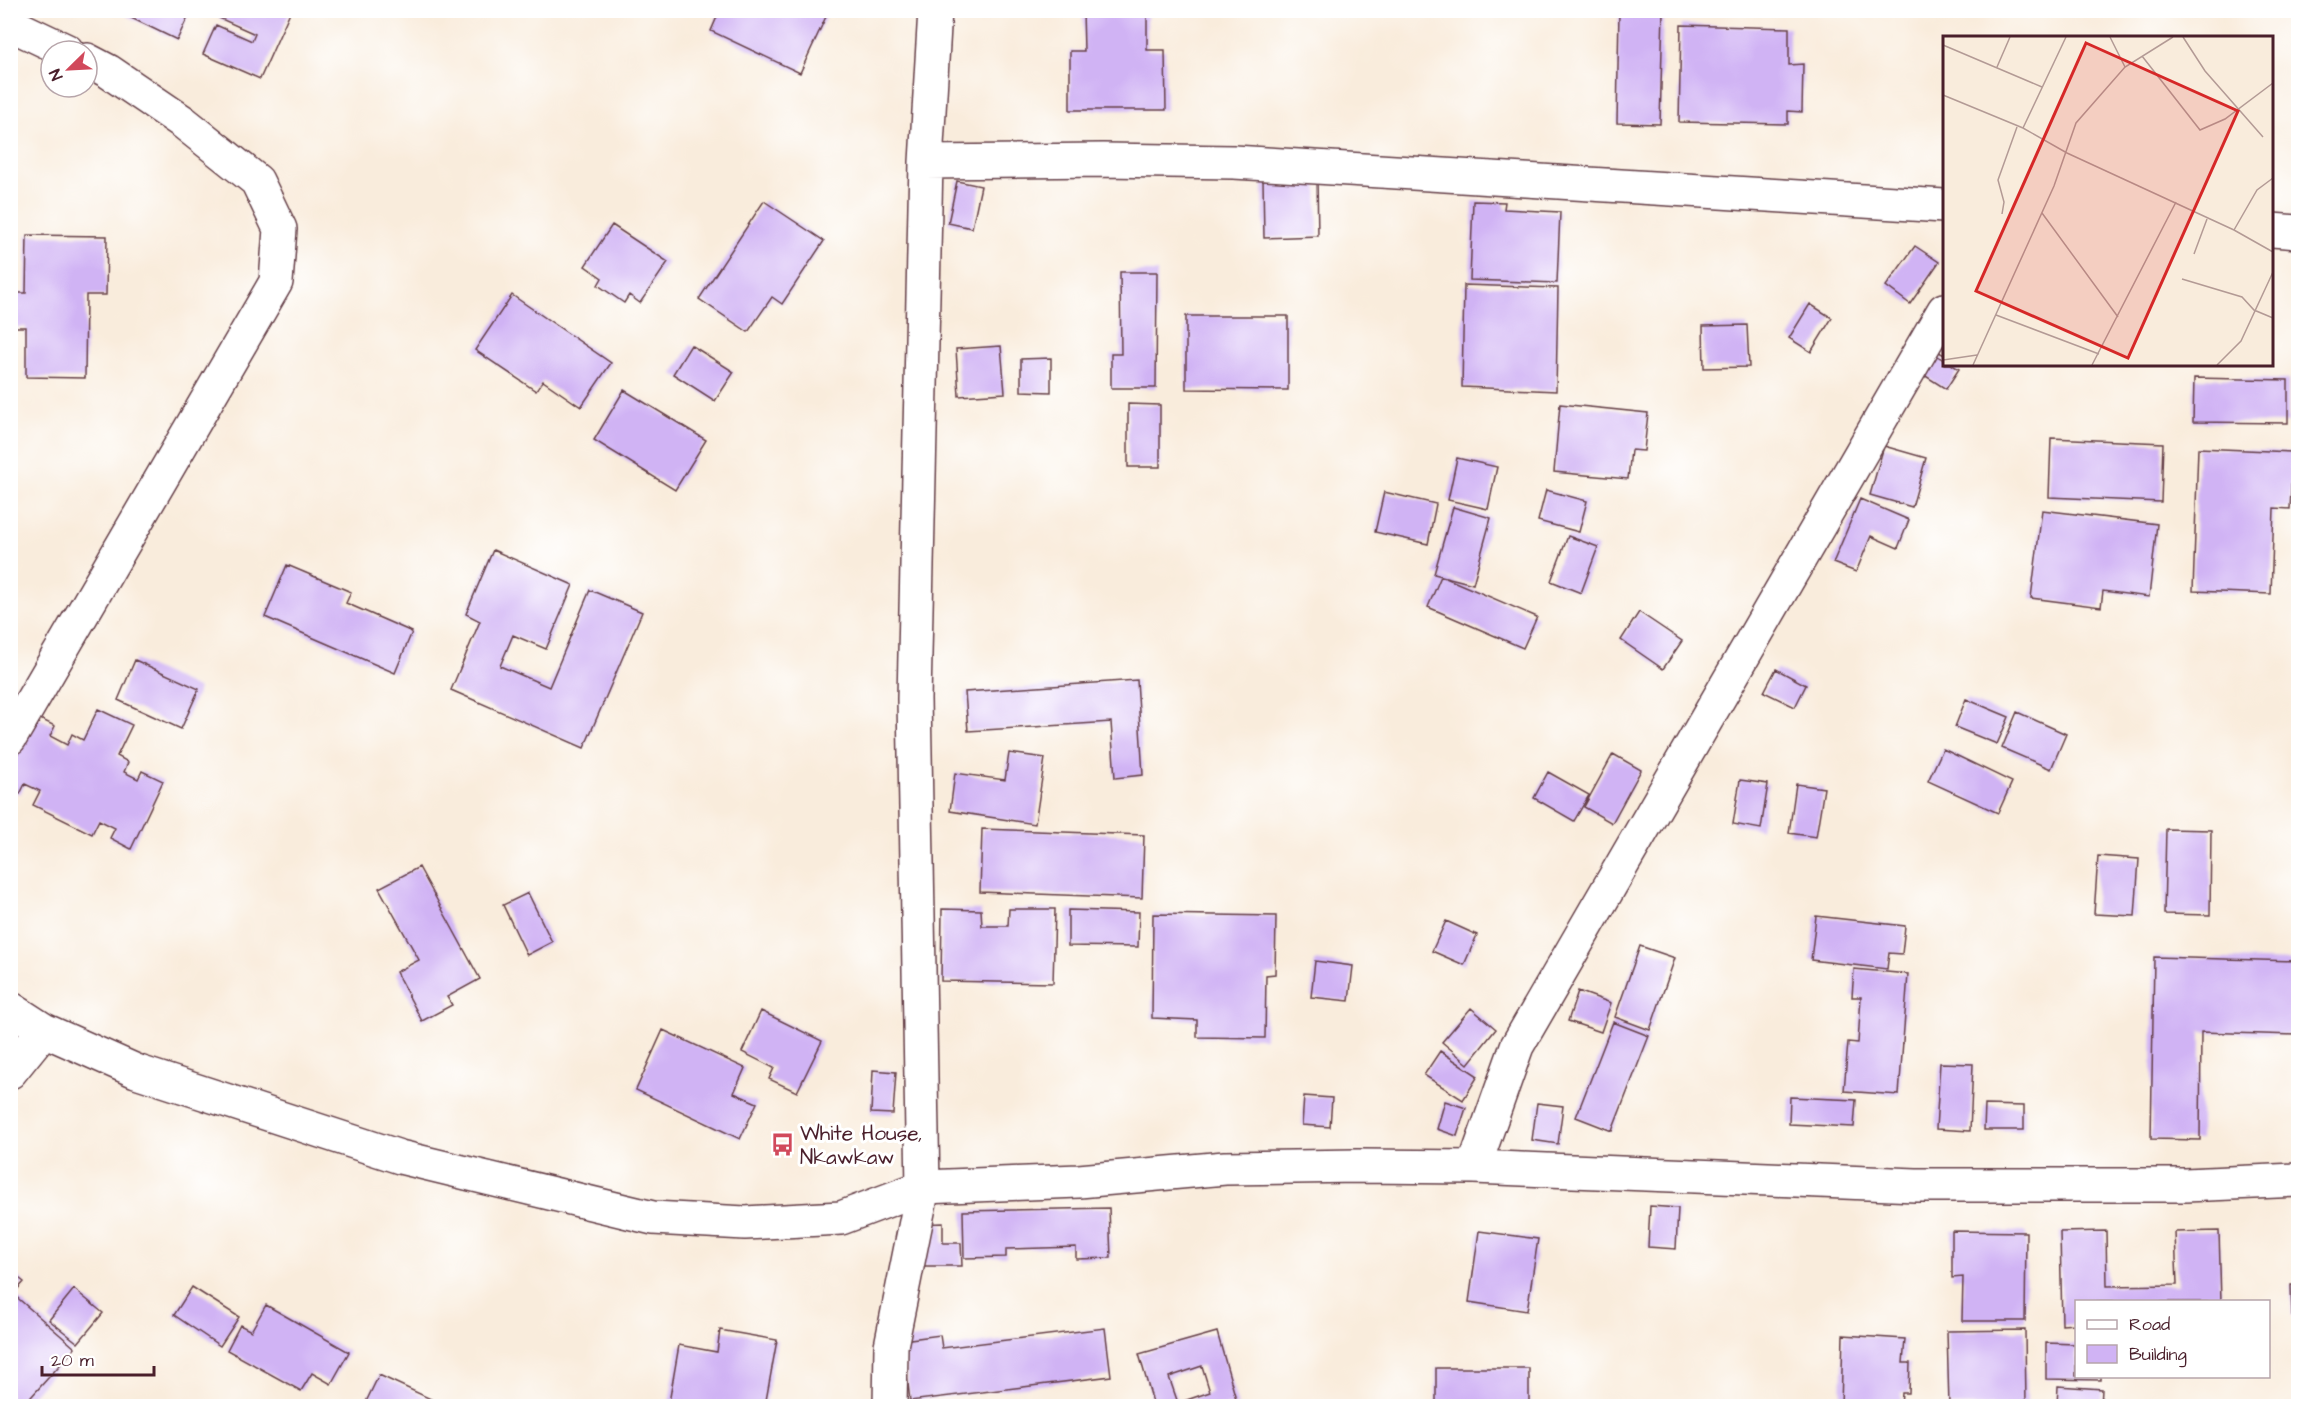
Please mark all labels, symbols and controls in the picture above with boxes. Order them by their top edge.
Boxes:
inset map [1943,36,2273,366]
north arrow [39,39,99,99]
text: N [44,66,68,84]
place label: White House, Nkawkaw [800,1119,922,1172]
bus stop icon: White House, Nkawkaw [769,1132,795,1158]
legend [2075,1300,2270,1378]
text: Road [2129,1312,2170,1337]
scale bar [42,1339,154,1377]
text: Building [2129,1342,2187,1368]
text: 20 m [51,1348,94,1373]

